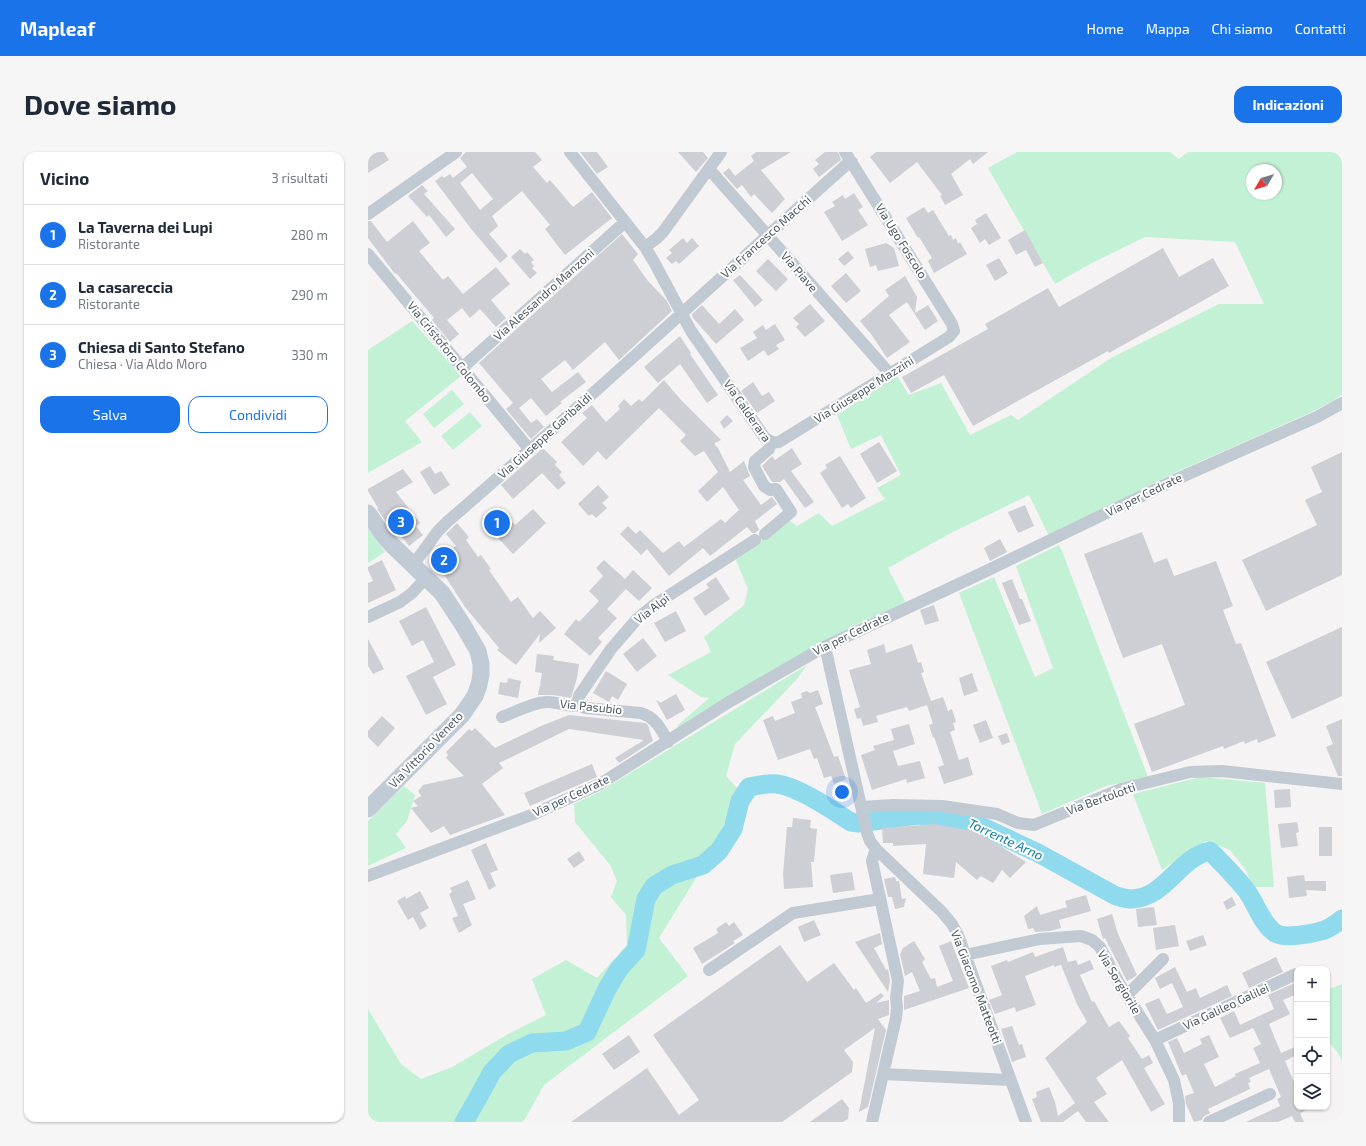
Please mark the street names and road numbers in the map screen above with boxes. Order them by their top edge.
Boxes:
street label: Via Francesco Macchi [717,192,813,280]
street label: Via Ugo Foscolo [873,200,931,281]
street label: Via Alessandro Manzoni [490,245,597,343]
street label: Via Piave [778,248,821,294]
street label: Via Cristoforo Colombo [405,298,495,405]
street label: Via Giuseppe Mazzini [811,353,916,425]
street label: Via Calderara [721,377,774,444]
street label: Via Giuseppe Garibaldi [495,389,594,481]
street label: Via per Cedrate [1103,470,1184,519]
street label: Via Alpi [631,590,672,626]
street label: Via per Cedrate [810,609,891,658]
street label: Via Pasubio [559,696,623,716]
street label: Via Vittorio Veneto [385,708,465,790]
street label: Via per Cedrate [530,771,611,819]
street label: Via Bertolotti [1064,779,1137,817]
street label: Via Giacomo Matteotti [949,928,1005,1046]
street label: Via Sorgiorile [1095,947,1144,1016]
street label: Via Galileo Galilei [1180,980,1271,1032]

